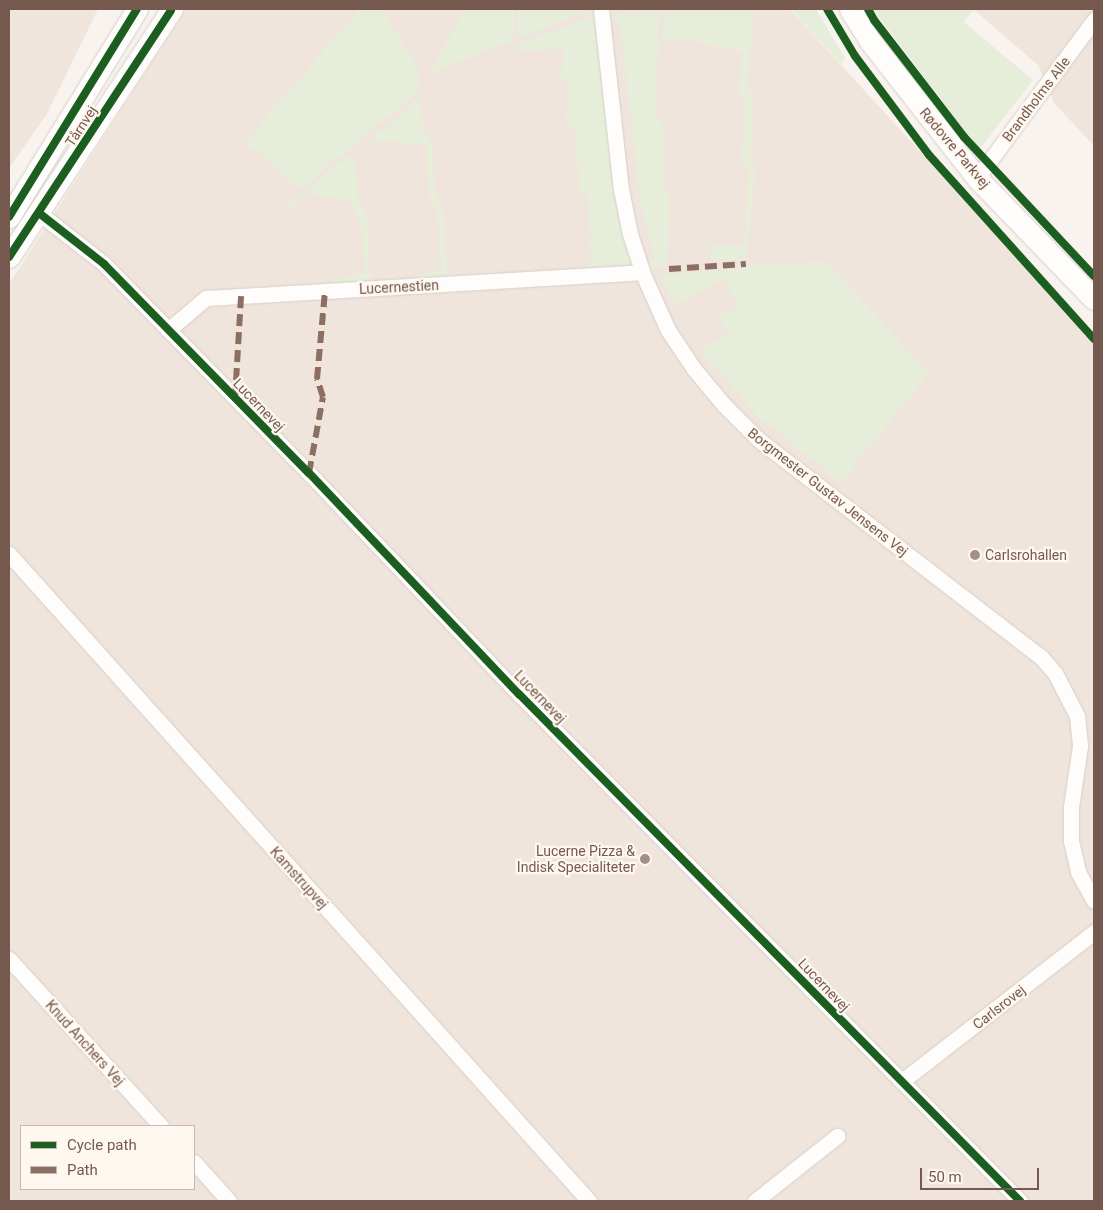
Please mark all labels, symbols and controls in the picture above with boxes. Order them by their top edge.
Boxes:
street label: Brandholms Alle [999,53,1073,145]
street label: Tårnvej [62,102,100,150]
street label: Rødovre Parkvej [916,104,994,192]
street label: Lucernestien [359,277,439,297]
street label: Lucernevej [230,375,288,435]
street label: Borgmester Gustav Jensens Vej [745,424,911,560]
place label: Carlsrohallen [985,547,1067,563]
marker: Carlsrohallen [969,549,981,561]
street label: Lucernevej [511,667,569,727]
street label: Kamstrupvej [267,843,331,913]
place label: Lucerne Pizza & Indisk Specialiteter [517,843,635,876]
marker: Lucerne Pizza & Indisk Specialiteter [639,853,651,865]
street label: Lucernevej [795,955,853,1015]
street label: Carlsrovej [969,981,1029,1033]
street label: Knud Anchers Vej [42,997,128,1089]
legend [20,1125,195,1190]
text: Cycle path [67,1136,137,1154]
scale bar [923,1158,1042,1190]
text: Path [67,1161,98,1179]
text: 50 m [928,1168,962,1186]

